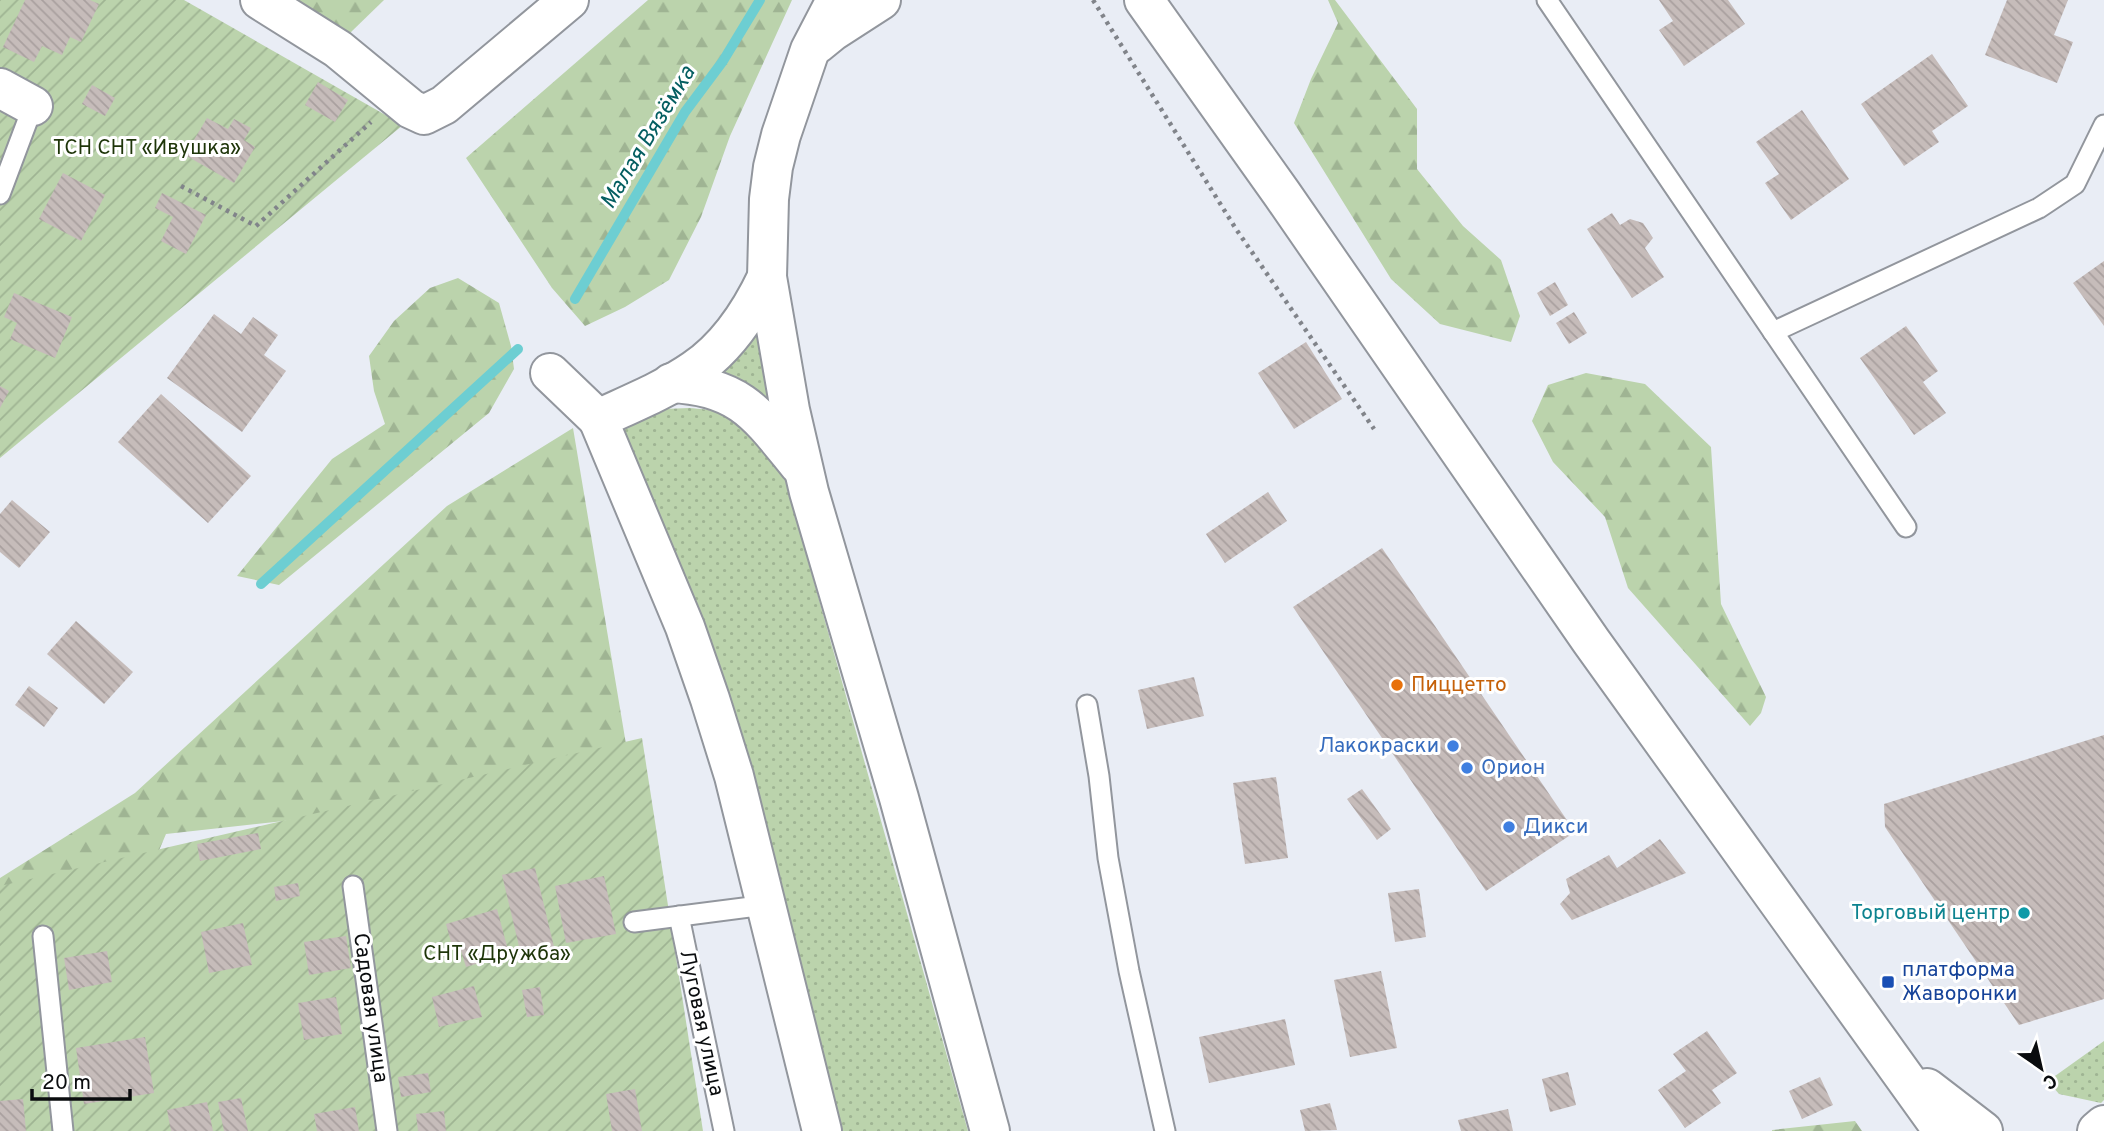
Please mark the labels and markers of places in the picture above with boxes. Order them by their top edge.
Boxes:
place label: Пиццетто [1411,672,1507,699]
marker: Пиццетто [1389,677,1405,693]
place label: Лакокраски [1318,733,1439,760]
marker: Лакокраски [1445,738,1461,754]
place label: Орион [1481,755,1545,782]
marker: Орион [1459,760,1475,776]
place label: Дикси [1523,814,1588,841]
marker: Дикси [1501,819,1517,835]
place label: Торговый центр [1851,900,2010,927]
marker: Торговый центр [2016,905,2032,921]
place label: платформа Жаворонки [1902,957,2017,1008]
marker: платформа Жаворонки [1880,974,1896,990]

